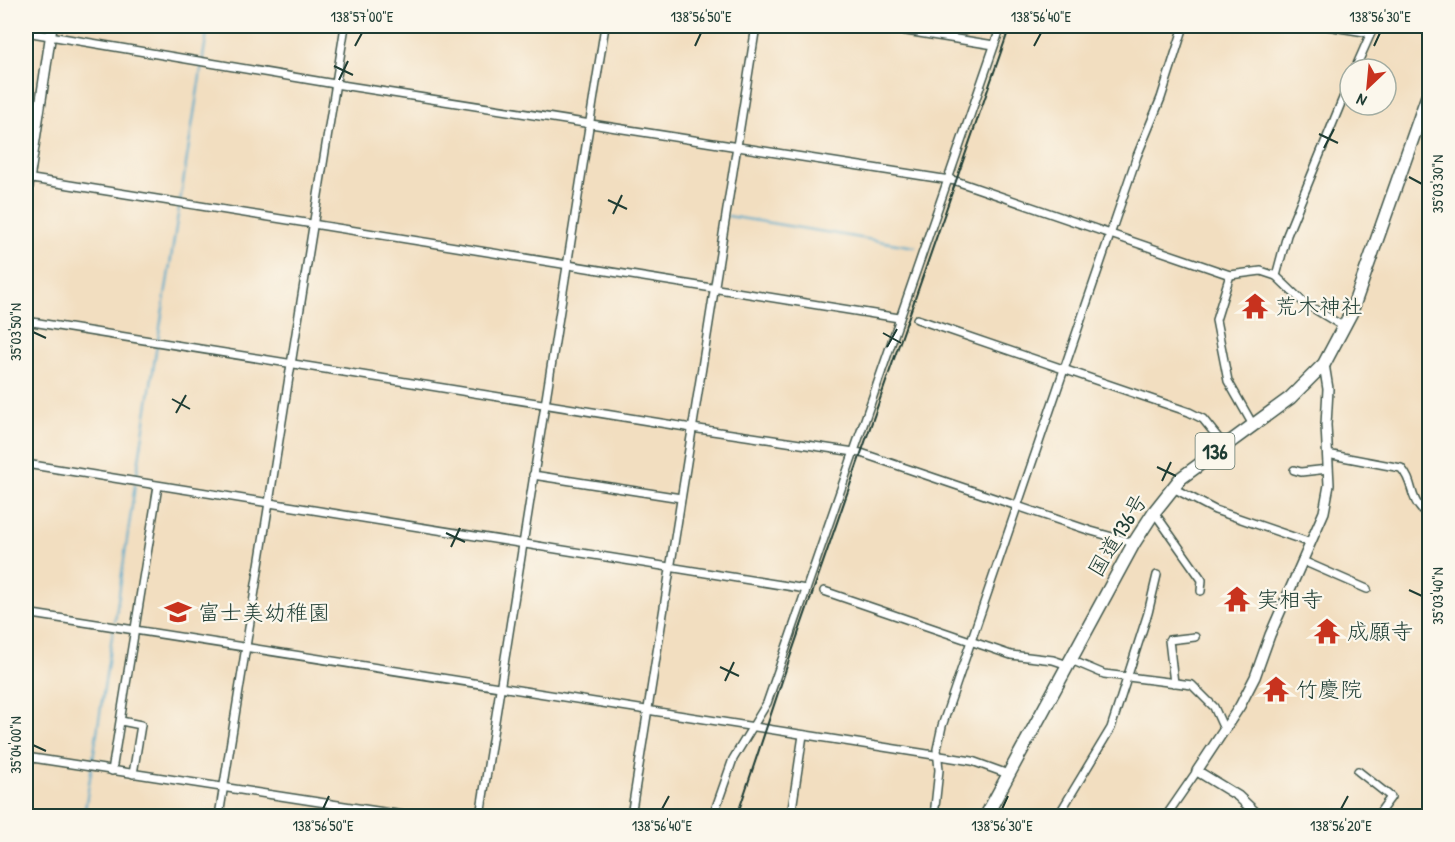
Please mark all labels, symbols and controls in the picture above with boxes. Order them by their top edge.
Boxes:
text: 138°57'00"E [331,6,394,27]
text: 138°56'50"E [670,6,732,27]
text: 138°56'40"E [1011,6,1072,27]
text: 138°56'30"E [1349,6,1411,27]
north arrow [1338,57,1398,117]
text: N [1352,89,1370,112]
text: 35°03'30"N [1427,155,1448,213]
temple icon: 荒木神社 [1240,291,1270,321]
place label: 荒木神社 [1275,291,1363,321]
text: 35°03'50"N [5,303,26,361]
road number: 136 [1196,433,1234,469]
street label: 国道136号 [1080,488,1154,582]
text: 35°03'40"N [1427,567,1448,625]
temple icon: 実相寺 [1222,584,1252,614]
place label: 実相寺 [1257,584,1323,614]
school or university icon: 富士美幼稚園 [163,597,193,627]
place label: 富士美幼稚園 [198,597,330,627]
temple icon: 成願寺 [1312,616,1342,646]
place label: 成願寺 [1347,616,1413,646]
temple icon: 竹慶院 [1261,674,1291,704]
place label: 竹慶院 [1296,674,1362,704]
text: 35°04'00"N [5,716,26,774]
text: 138°56'50"E [292,815,354,836]
text: 138°56'40"E [632,815,693,836]
text: 138°56'30"E [971,815,1033,836]
text: 138°56'20"E [1310,815,1372,836]

